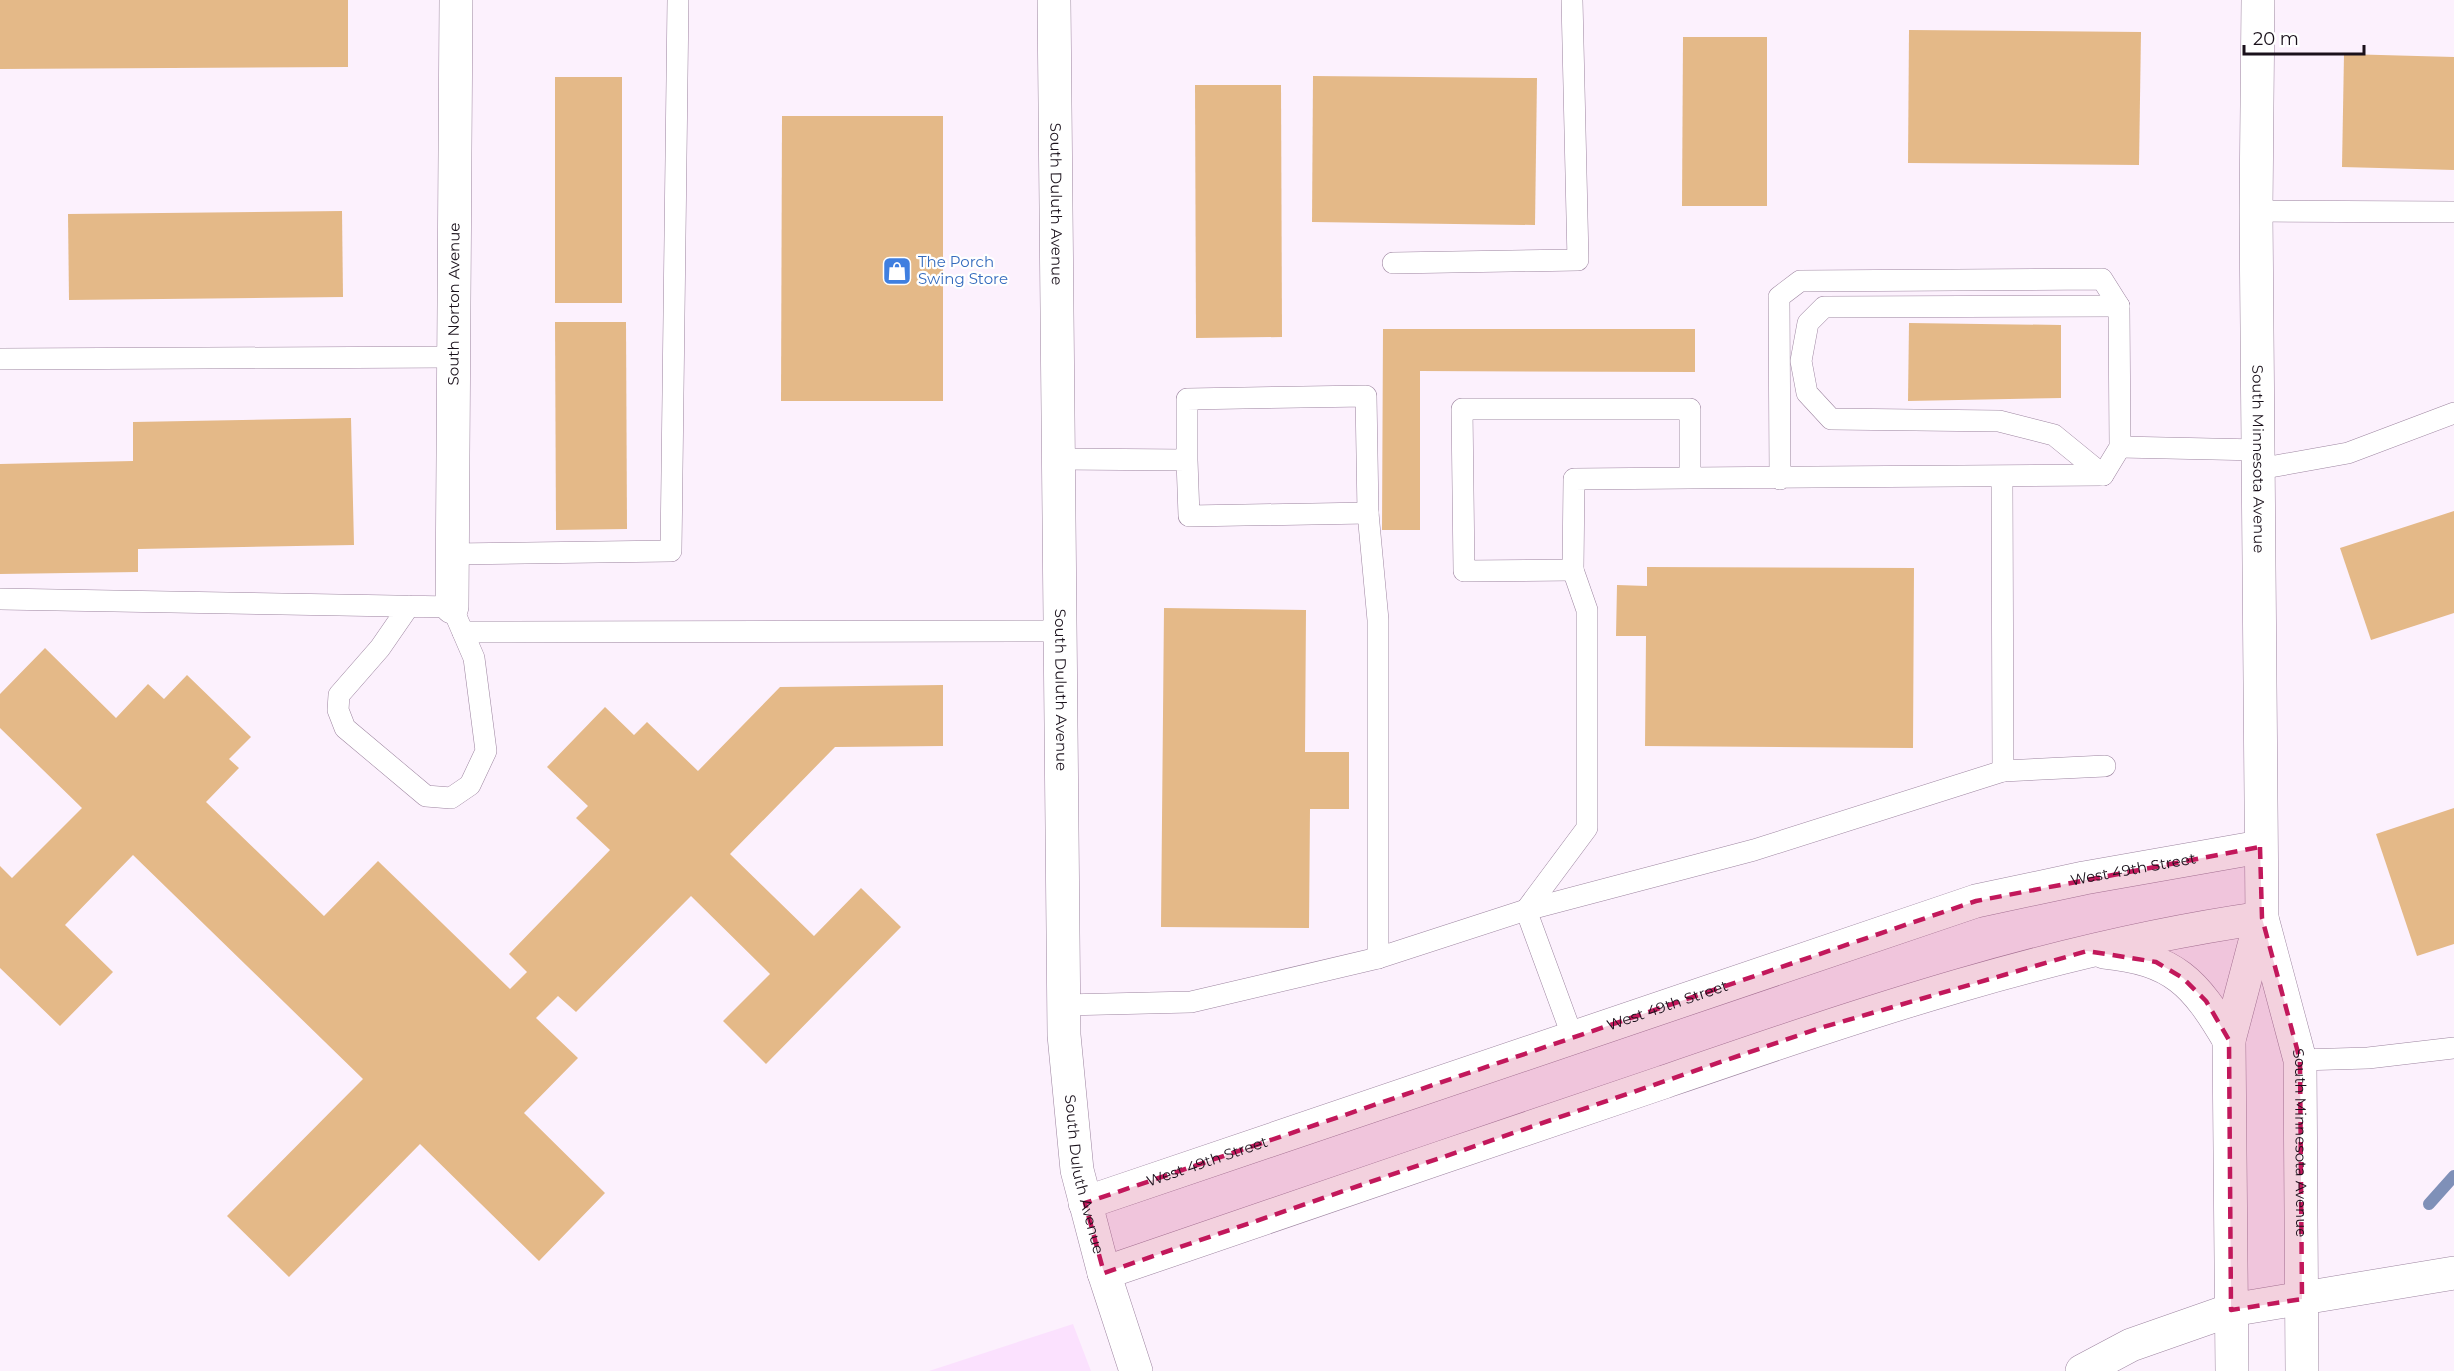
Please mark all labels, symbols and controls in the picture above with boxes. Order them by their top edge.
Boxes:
scale bar [2244,18,2364,56]
text: 20 m [2253,28,2299,50]
street label: South Duluth Avenue [1046,123,1067,285]
street label: South Norton Avenue [443,223,464,385]
place label: The Porch Swing Store [918,252,1008,288]
shop icon: The Porch Swing Store [881,255,913,287]
street label: South Minnesota Avenue [2248,365,2269,553]
street label: South Duluth Avenue [1051,609,1071,771]
street label: West 49th Street [2069,849,2197,890]
street label: West 49th Street [1604,976,1730,1034]
street label: South Minnesota Avenue [2288,1046,2311,1237]
street label: South Duluth Avenue [1061,1094,1109,1256]
street label: West 49th Street [1144,1132,1270,1190]

